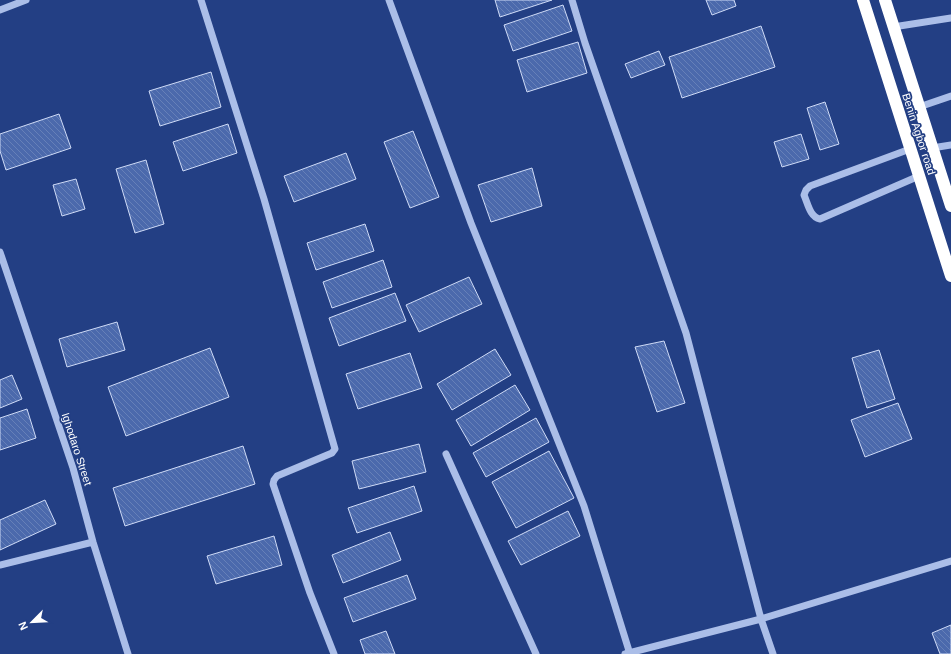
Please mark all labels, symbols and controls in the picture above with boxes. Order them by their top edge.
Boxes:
street label: Benin Agbor road [900,92,938,176]
street label: Ighodaro Street [60,411,94,487]
north arrow [12,602,52,642]
text: N [16,620,30,632]

